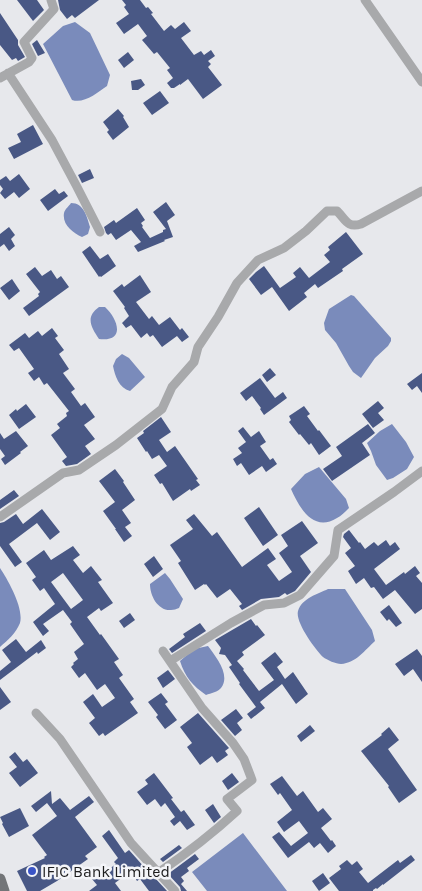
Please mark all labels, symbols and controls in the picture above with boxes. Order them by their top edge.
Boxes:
place label: IFIC Bank Limited [42,862,170,881]
marker: IFIC Bank Limited [26,865,38,877]

